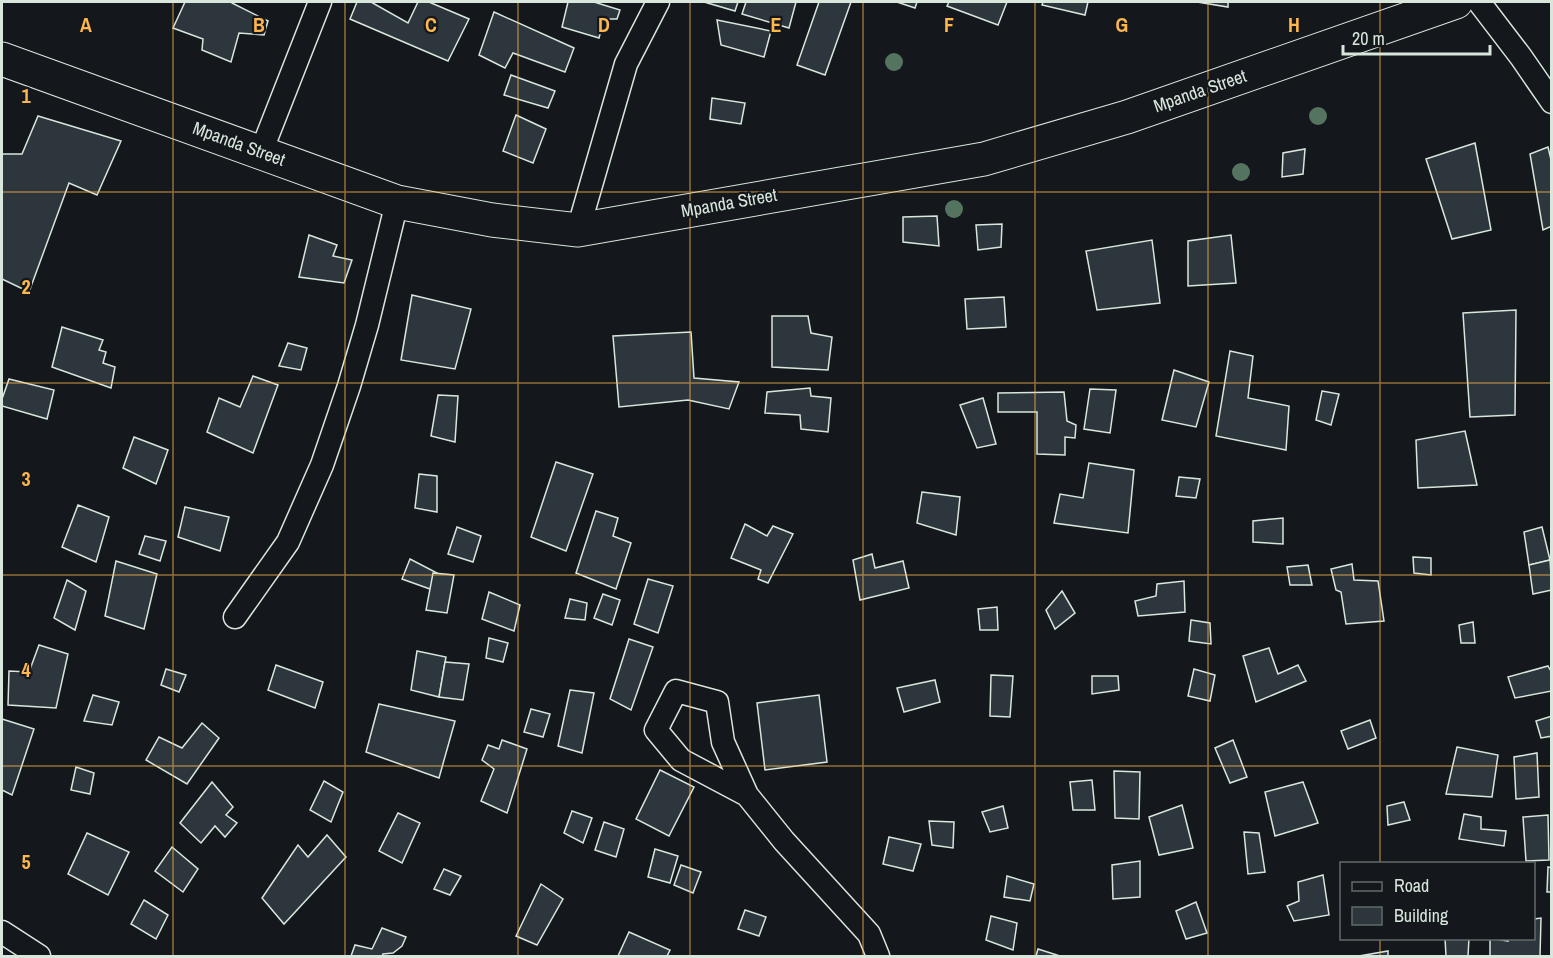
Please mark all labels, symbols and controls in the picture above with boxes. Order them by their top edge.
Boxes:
text: A [80,11,92,38]
text: B [253,11,265,38]
text: C [425,11,437,38]
text: D [598,11,610,38]
text: E [771,11,782,38]
text: F [944,11,954,38]
text: G [1116,11,1128,38]
text: H [1288,11,1300,38]
scale bar [1343,18,1490,56]
text: 20 m [1352,26,1385,51]
street label: Mpanda Street [1150,63,1250,118]
text: 1 [21,82,31,109]
street label: Mpanda Street [189,115,289,172]
street label: Mpanda Street [679,182,779,223]
text: 2 [21,273,31,300]
text: 3 [21,465,31,492]
text: 4 [21,656,31,683]
text: 5 [21,848,31,875]
legend [1340,862,1535,940]
text: Road [1394,873,1429,898]
text: Building [1394,903,1449,928]

